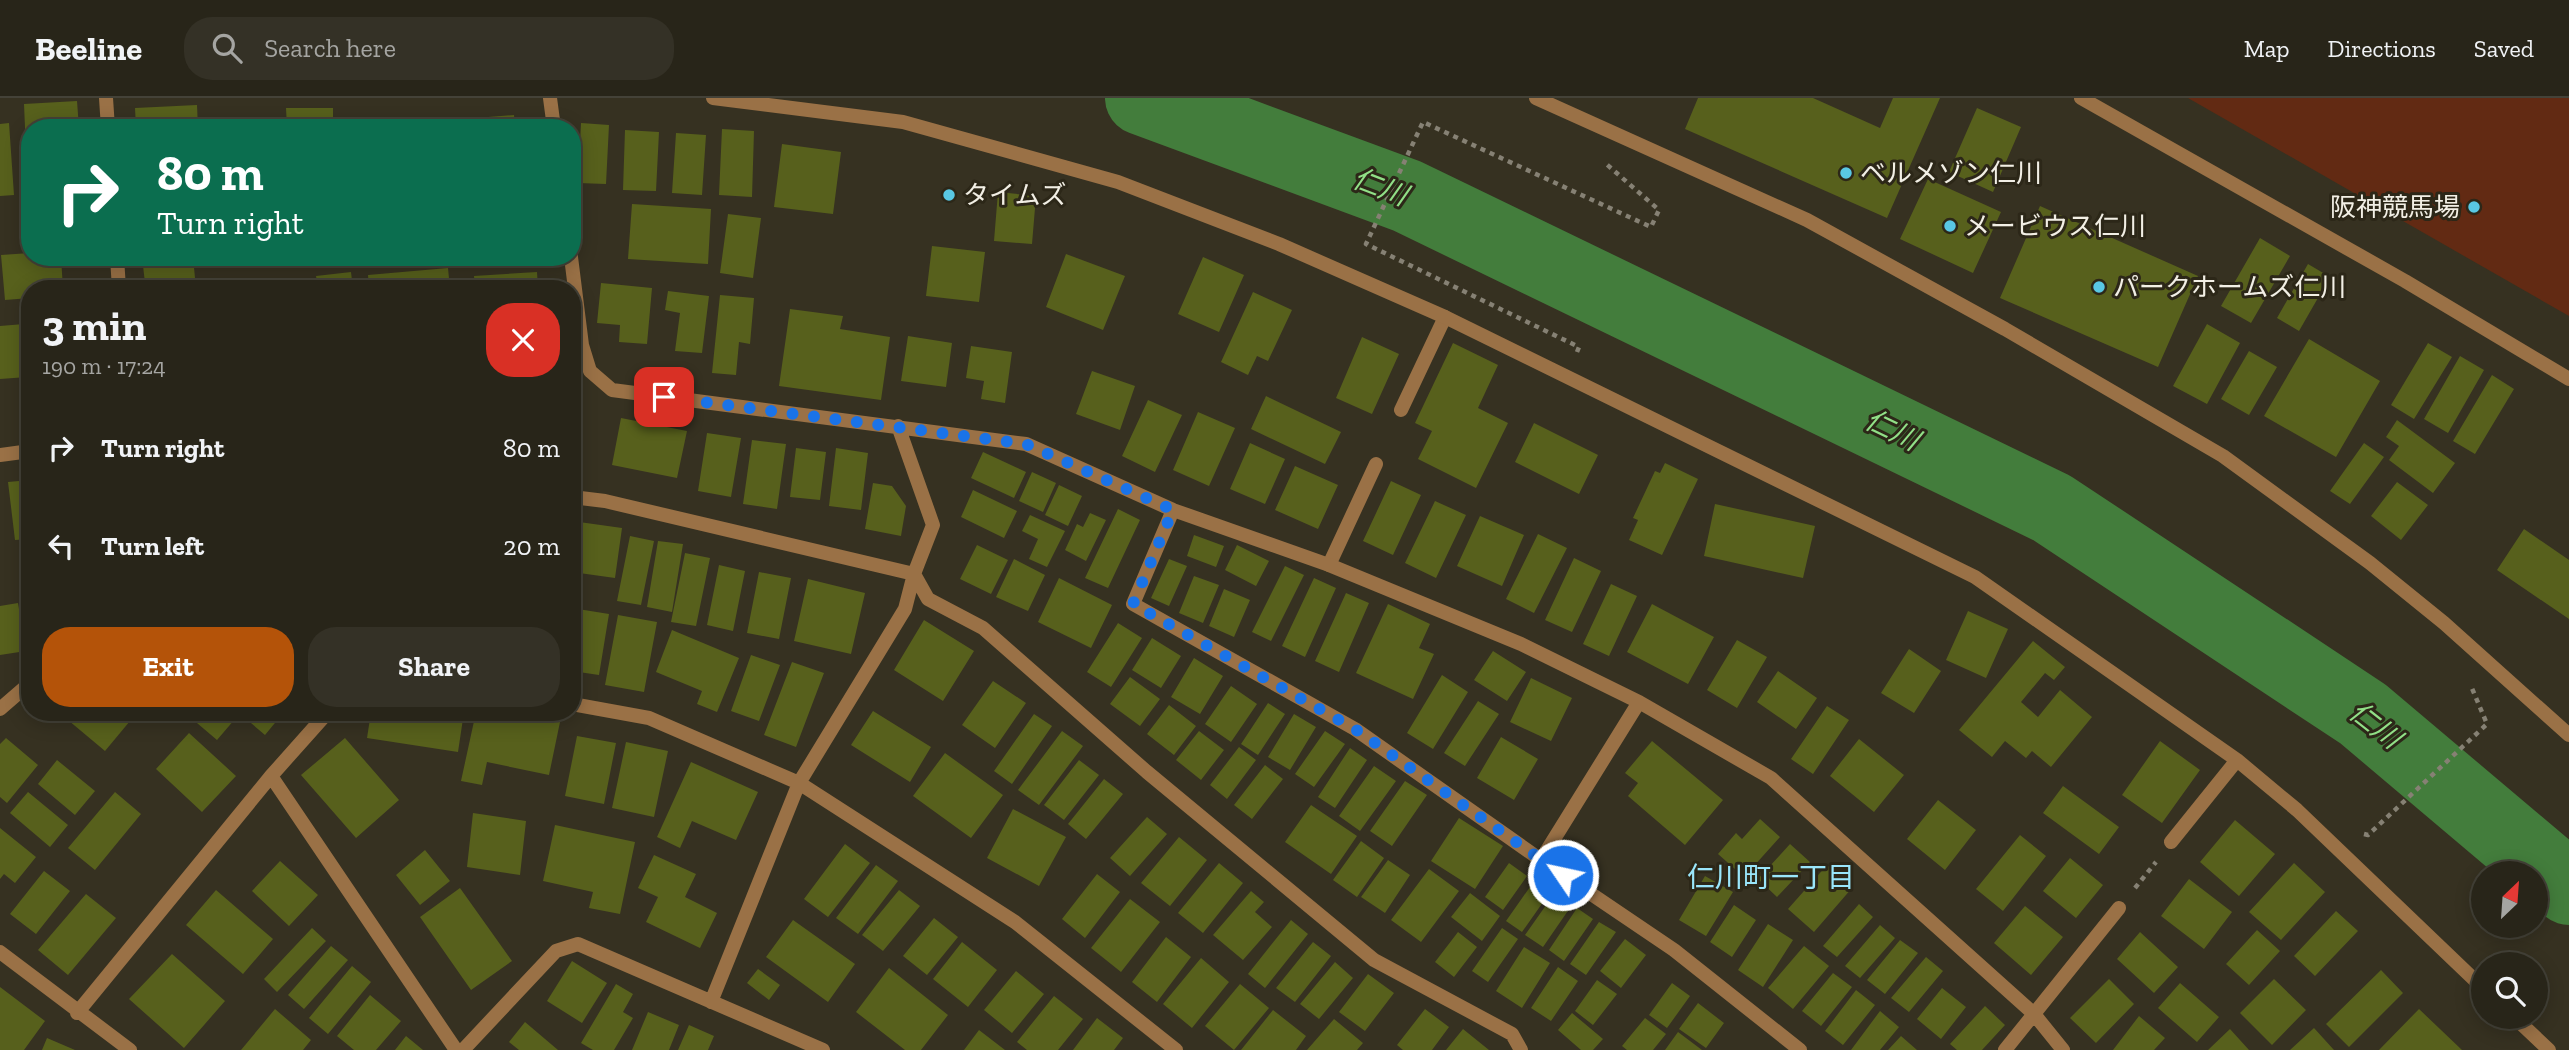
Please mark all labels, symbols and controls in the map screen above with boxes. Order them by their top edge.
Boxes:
search box [184,17,674,80]
text: Beeline [35,29,142,68]
icon: search [208,29,246,67]
text: Search here [264,32,396,64]
text: Map [2244,34,2290,63]
text: Directions [2328,34,2436,63]
text: Saved [2474,34,2534,63]
text: 80 m [157,144,264,203]
icon: right [42,147,133,238]
place label: ベルメゾン仁川 [1860,157,2042,189]
water label: 仁川 [1348,162,1415,214]
marker: ベルメゾン仁川 [1838,165,1854,181]
place label: タイムズ [963,179,1066,211]
marker: タイムズ [941,187,957,203]
place label: 阪神競馬場 [2330,191,2460,223]
marker: 阪神競馬場 [2466,199,2482,215]
text: Turn right [157,204,304,242]
place label: メービウス仁川 [1964,210,2146,242]
marker: メービウス仁川 [1942,218,1958,234]
place label: パークホームズ仁川 [2113,271,2346,303]
marker: パークホームズ仁川 [2091,279,2107,295]
text: 3 min [42,300,147,351]
button: close [486,303,560,377]
text: 190 m · 17:24 [42,352,166,380]
pin [634,367,694,427]
icon: arrive [645,378,683,416]
water label: 仁川 [1860,403,1927,458]
icon: right [42,429,80,467]
text: Turn right [101,432,224,464]
text: 80 m [503,432,560,464]
icon: left [42,527,80,565]
text: Turn left [101,530,204,562]
text: 20 m [503,530,560,562]
button: Exit [42,627,294,707]
button: Share [308,627,560,707]
water label: 仁川 [2343,695,2410,757]
position arrow [1526,838,1600,912]
district label: 仁川町一丁目 [1687,861,1855,894]
north arrow [2471,861,2548,938]
map controls [2471,861,2548,1029]
button: search [2471,952,2548,1029]

